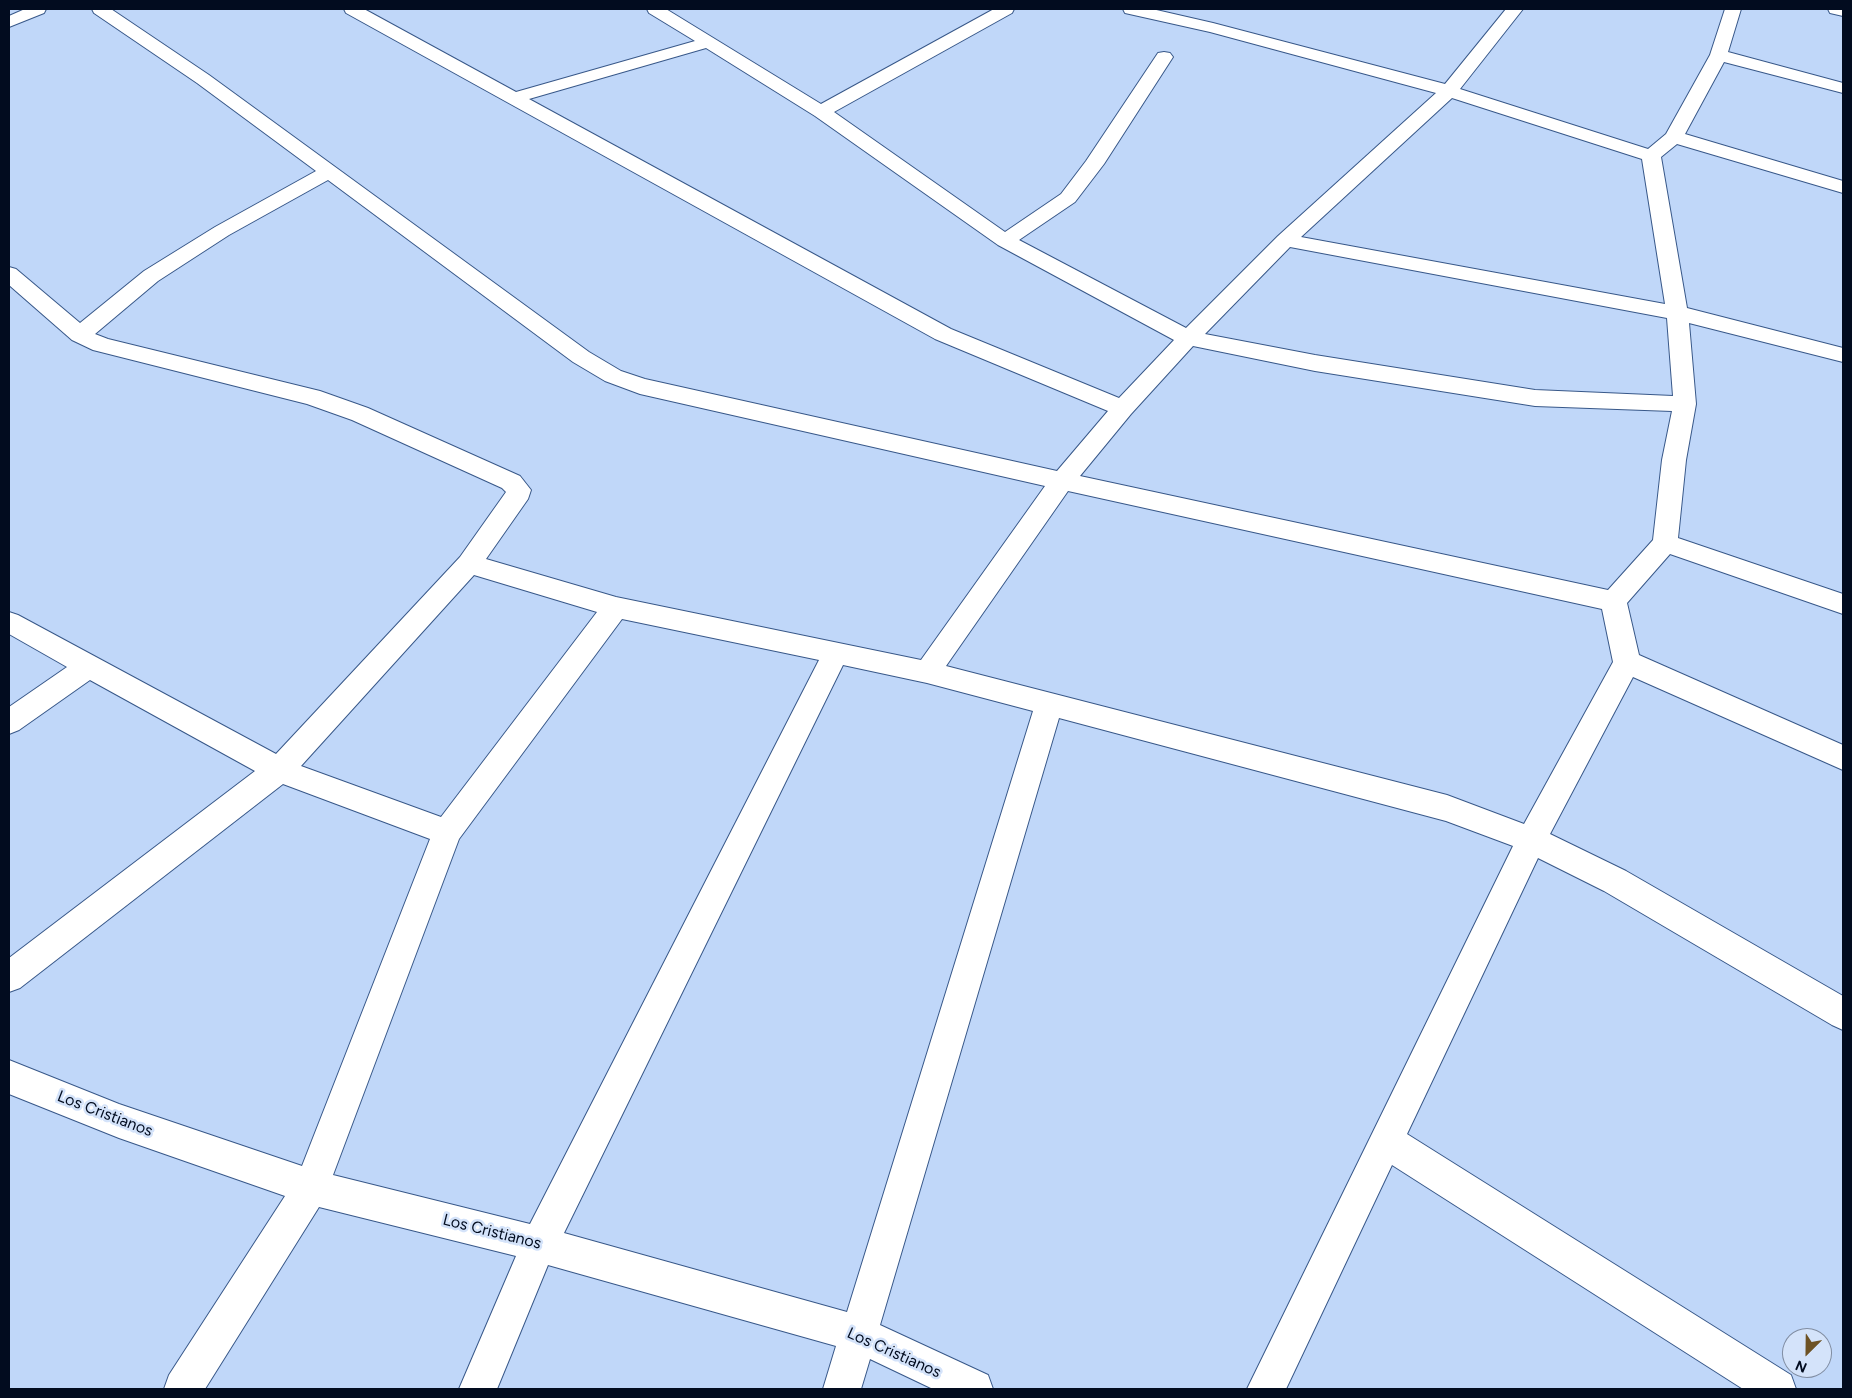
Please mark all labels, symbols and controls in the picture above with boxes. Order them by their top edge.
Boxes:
street label: Los Cristianos [55,1087,155,1141]
street label: Los Cristianos [441,1211,543,1253]
street label: Los Cristianos [844,1324,944,1382]
north arrow [1782,1328,1832,1378]
text: N [1793,1356,1810,1376]

